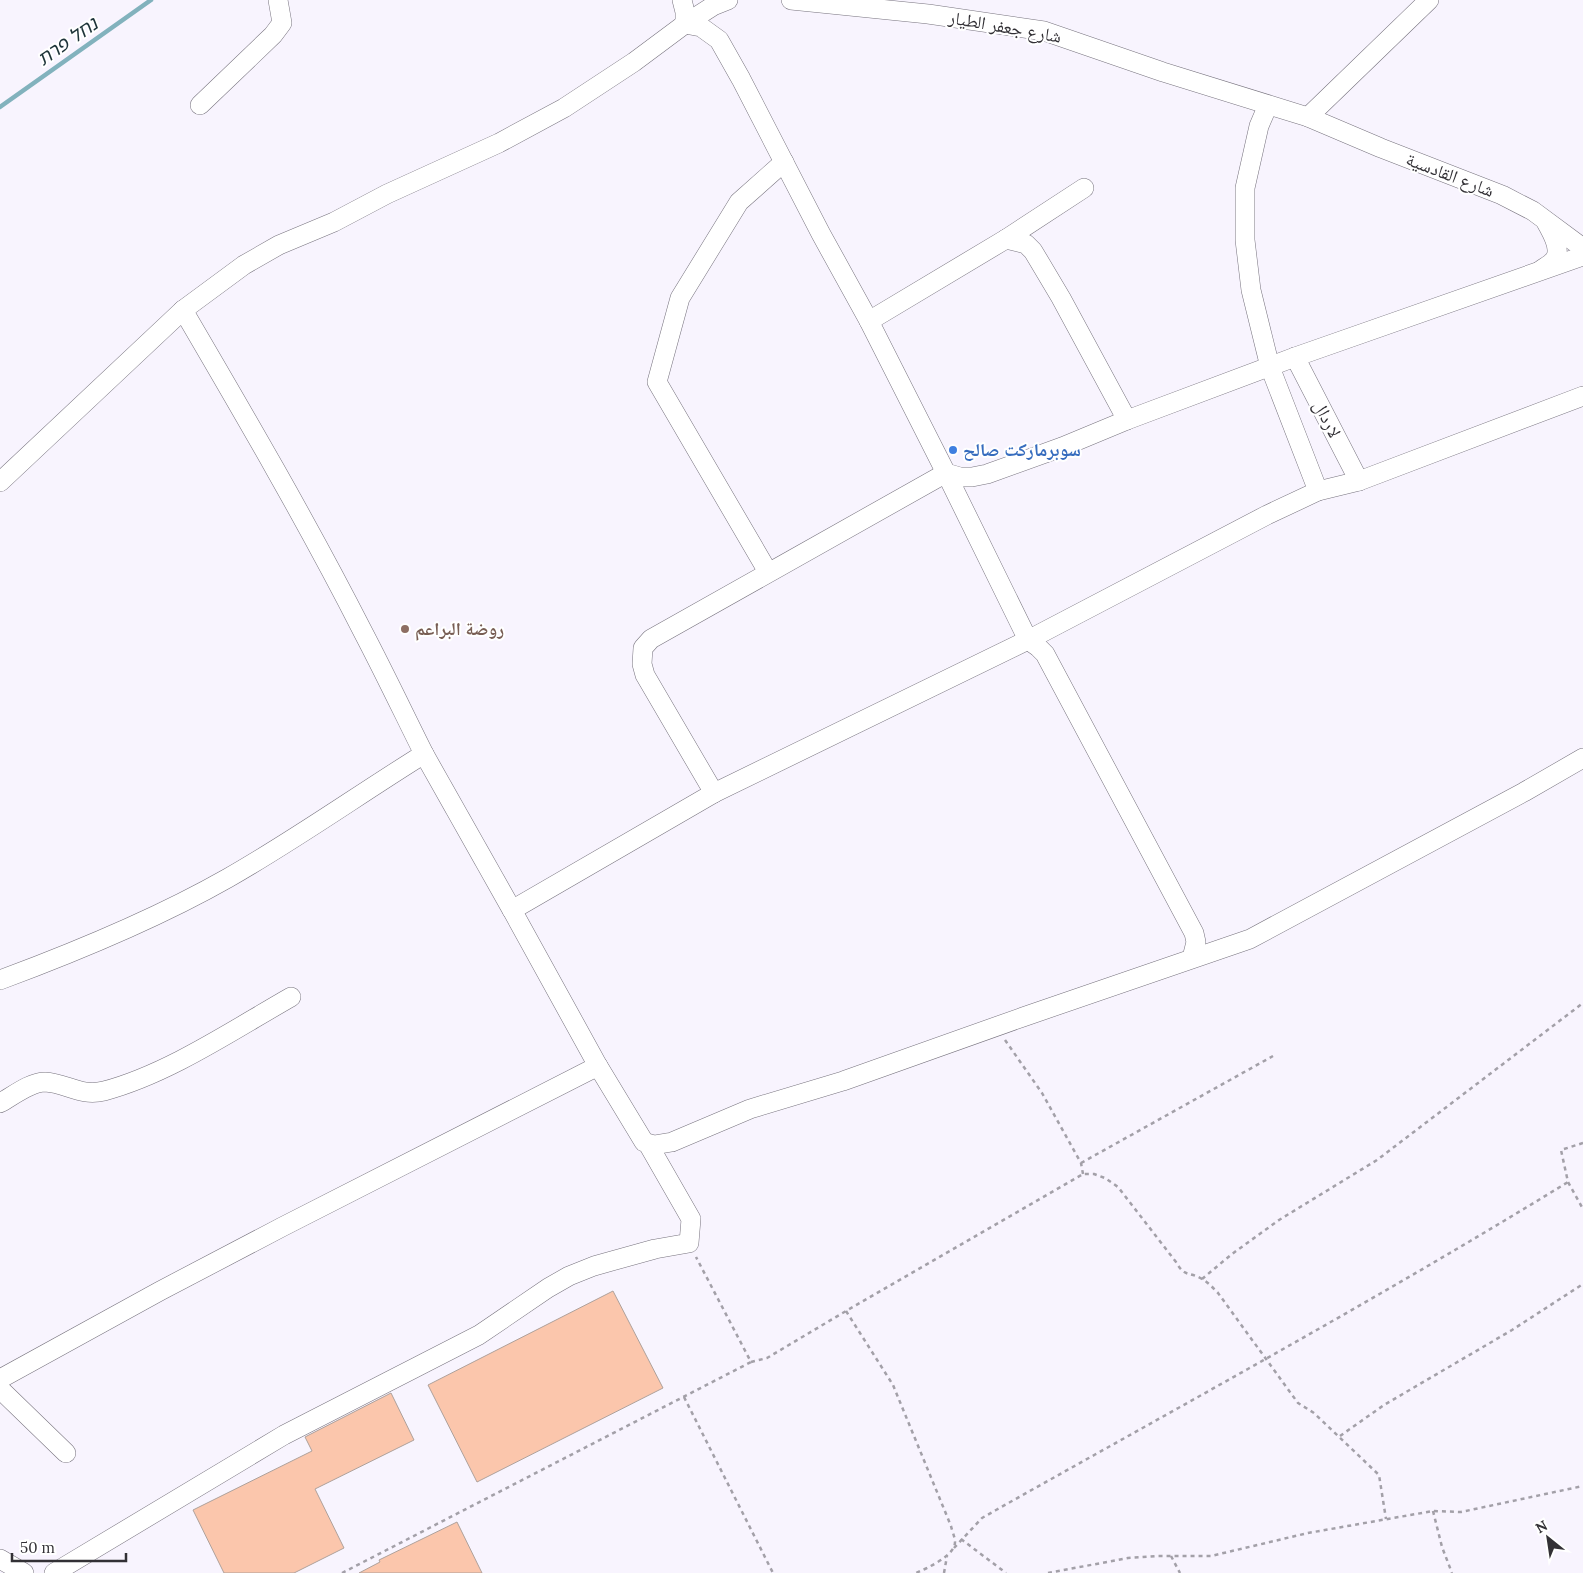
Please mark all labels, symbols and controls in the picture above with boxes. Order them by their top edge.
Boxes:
street label: شارع جعفر الطيار [946,5,1063,48]
water label: נחל פרת [32,10,103,71]
street label: شارع القادسية [1403,147,1497,202]
street label: لاردال [1308,396,1346,441]
place label: سوبرماركت صالح [963,438,1081,462]
marker: سوبرماركت صالح [947,444,959,456]
place label: روضة البراعم [415,617,504,641]
marker: روضة البراعم [399,623,411,635]
north arrow [1523,1513,1573,1563]
text: N [1532,1516,1551,1537]
scale bar [12,1530,126,1562]
text: 50 m [20,1538,55,1557]

